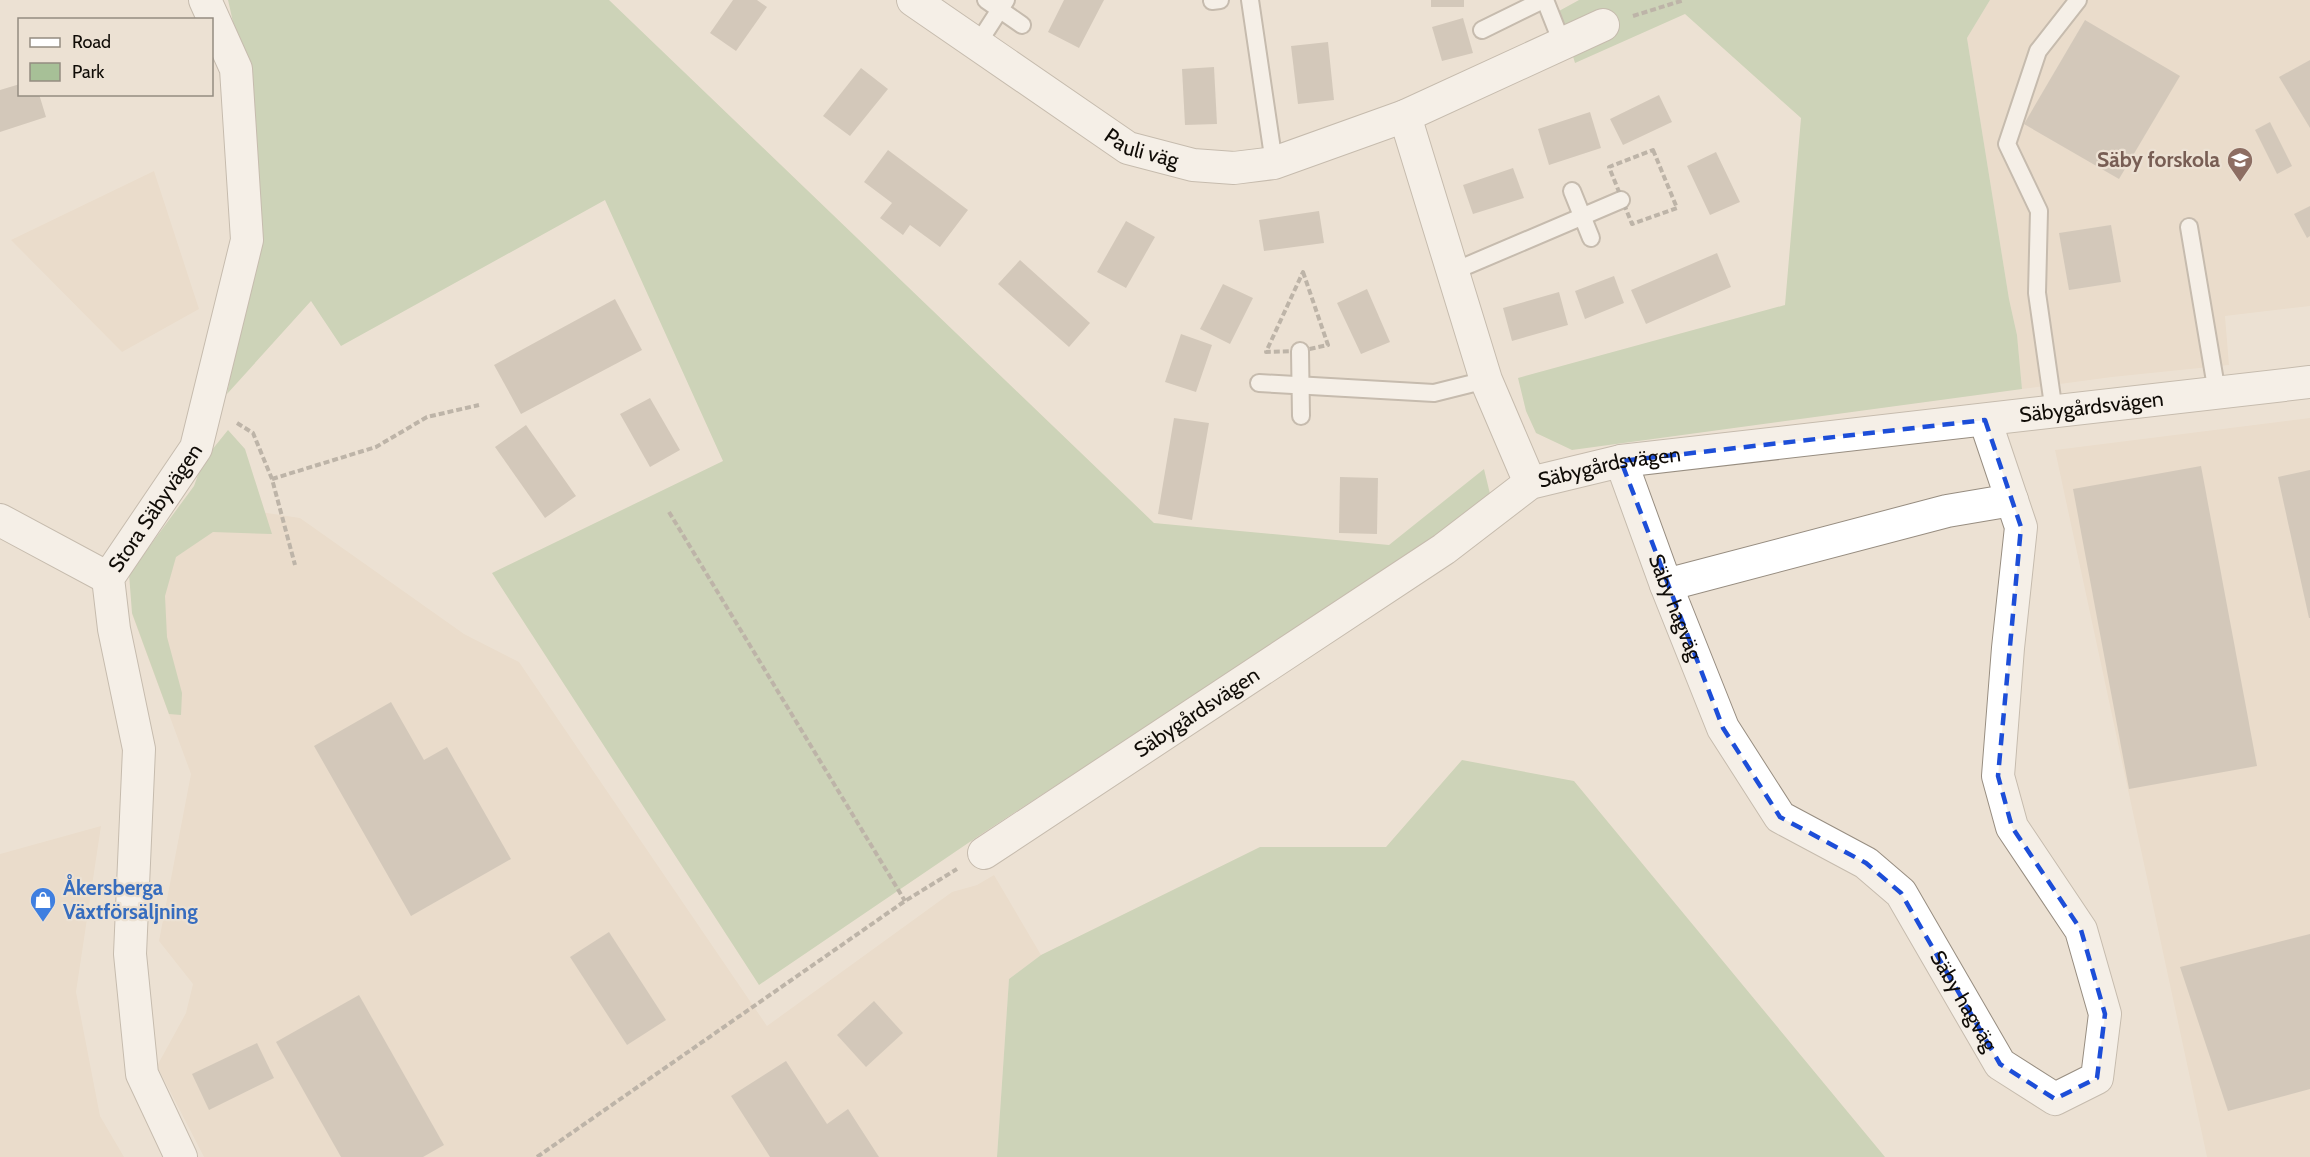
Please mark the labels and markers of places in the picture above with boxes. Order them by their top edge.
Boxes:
school or university icon: Säby forskola [2225,145,2255,183]
place label: Säby forskola [2097,147,2221,172]
place label: Åkersberga Växtförsäljning [63,874,198,924]
shop icon: Åkersberga Växtförsäljning [28,885,58,923]

